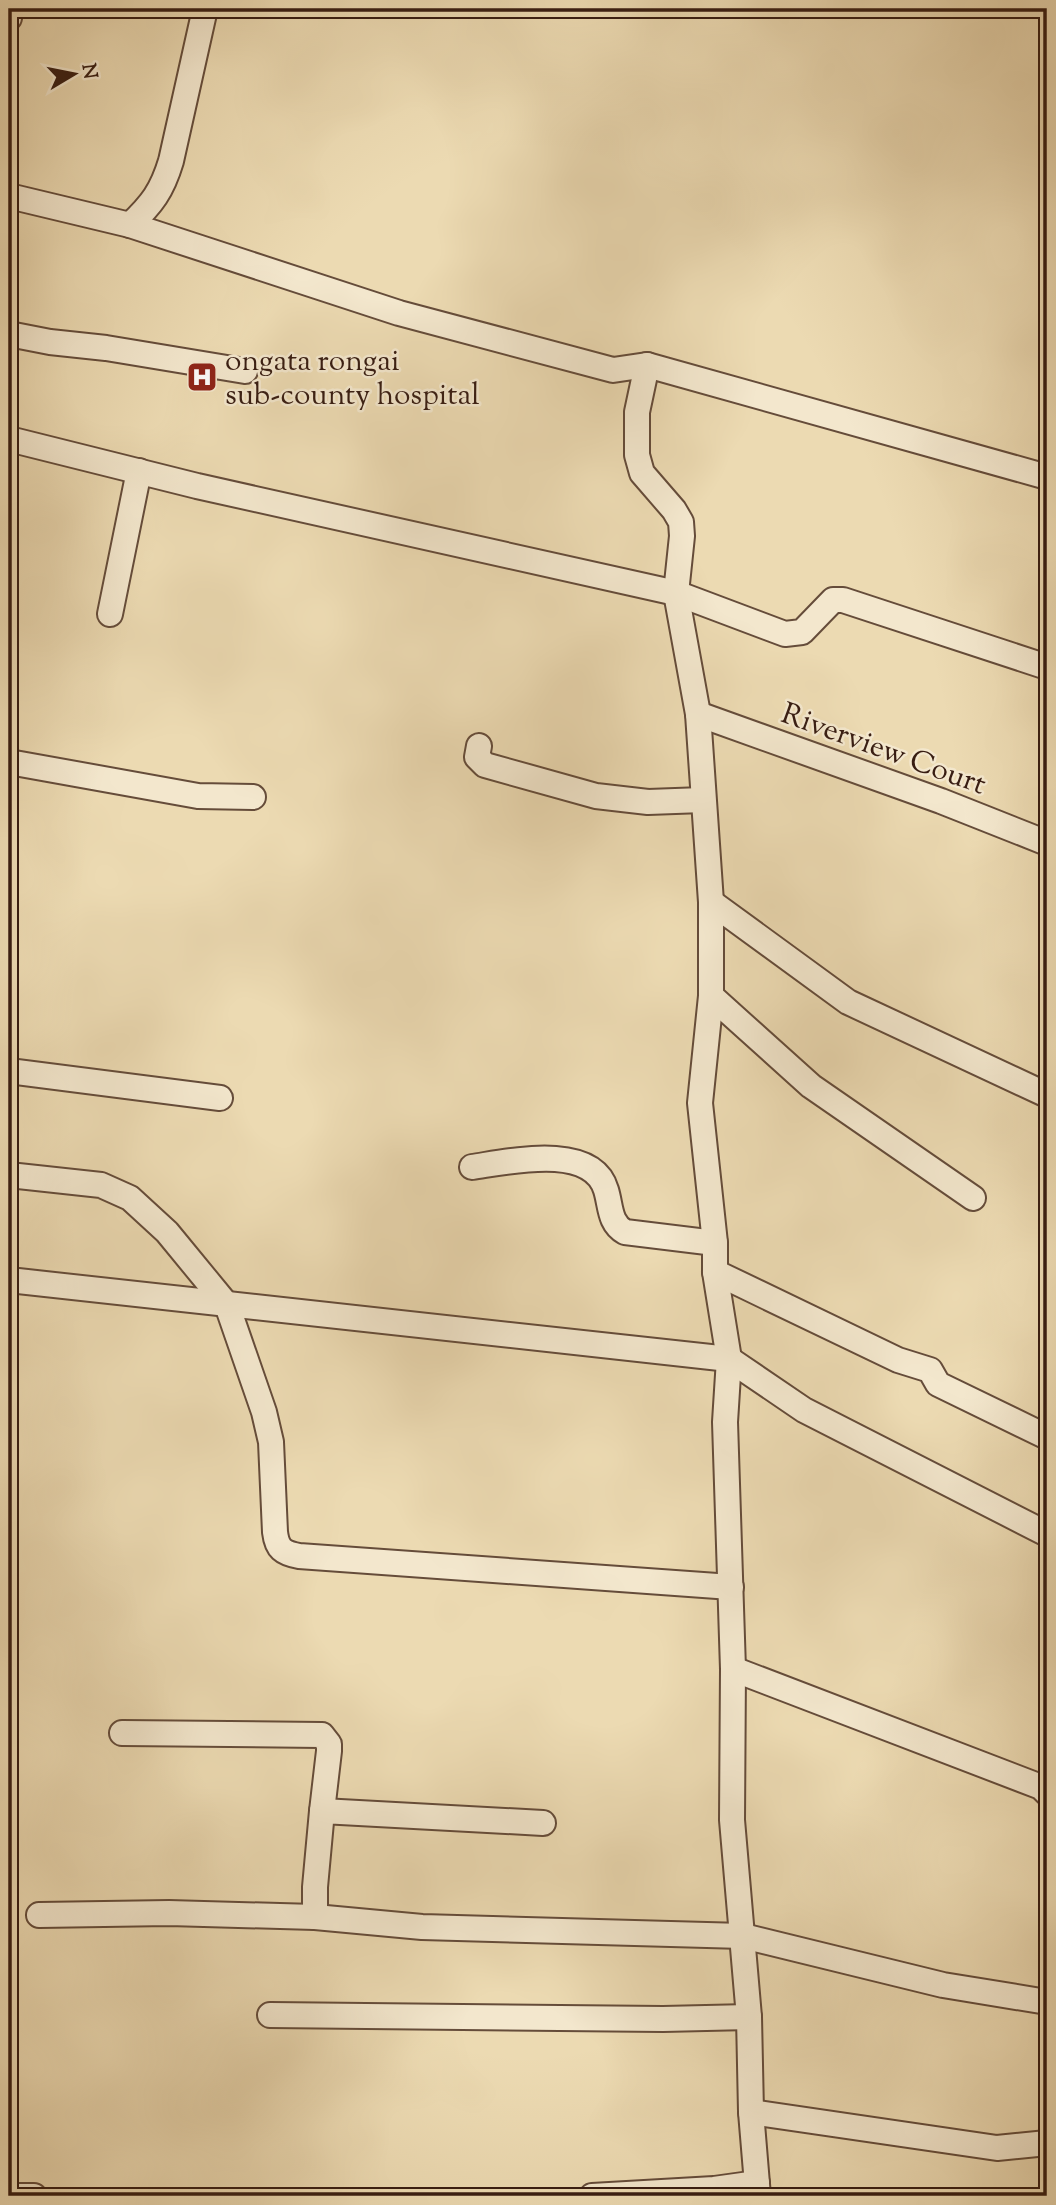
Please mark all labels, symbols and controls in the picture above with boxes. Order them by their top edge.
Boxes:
north arrow [38,38,108,108]
text: N [74,62,103,81]
place label: ongata rongai sub-county hospital [225,341,480,418]
hospital icon: ongata rongai sub-county hospital [185,360,219,394]
street label: Riverview Court [775,693,991,807]

